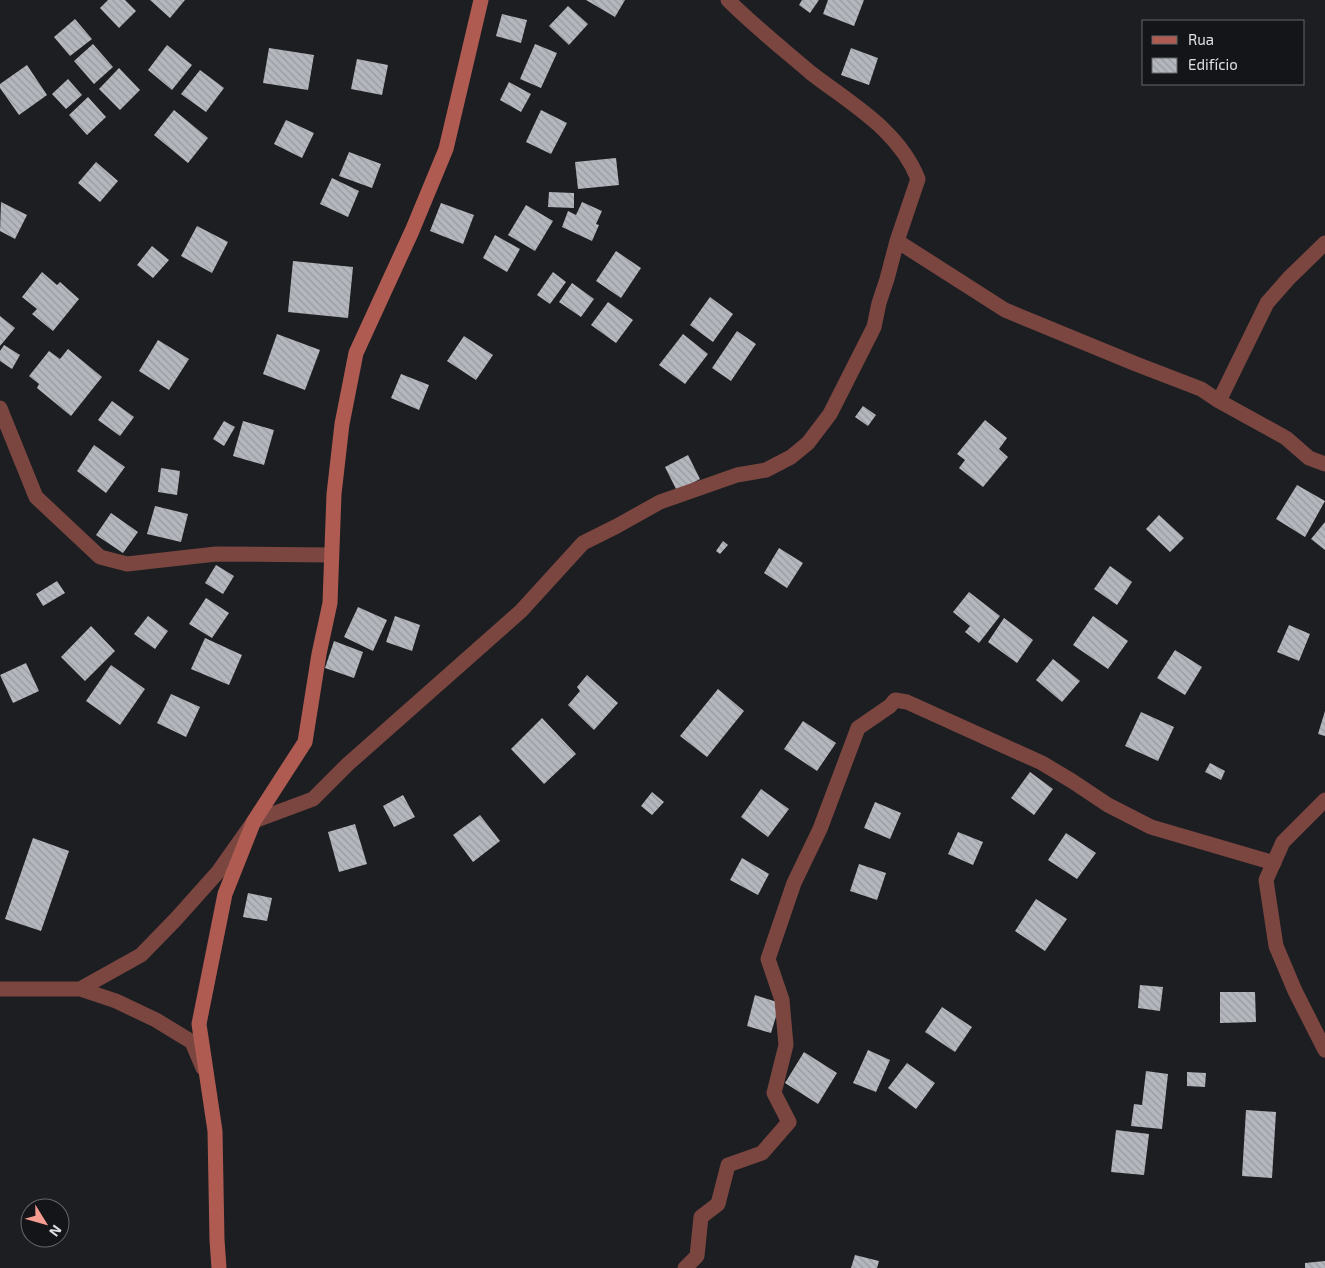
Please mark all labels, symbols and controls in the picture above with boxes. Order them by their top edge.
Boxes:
legend [1142,20,1305,85]
text: Rua [1188,30,1214,48]
text: Edifício [1188,55,1238,73]
north arrow [20,1198,70,1248]
text: N [46,1222,66,1240]

